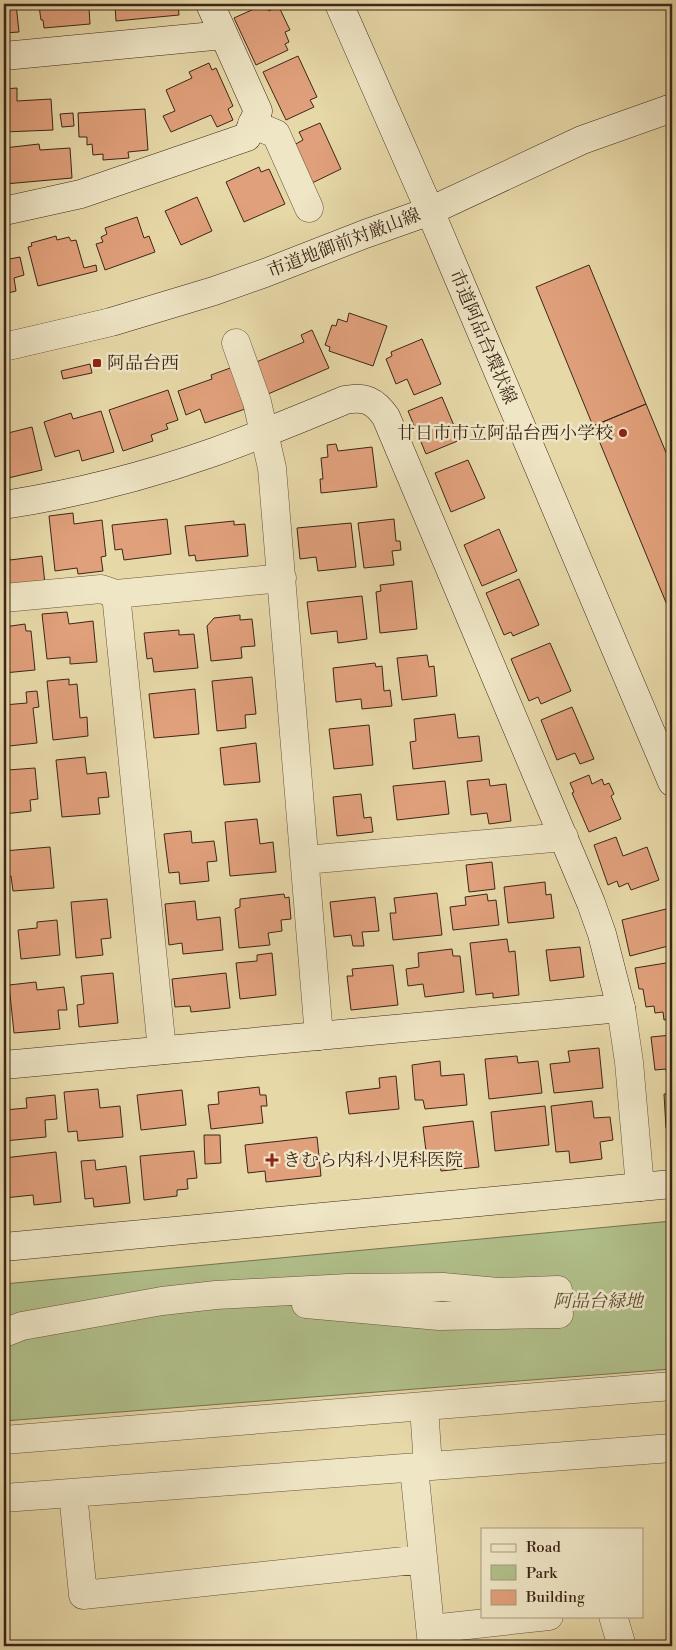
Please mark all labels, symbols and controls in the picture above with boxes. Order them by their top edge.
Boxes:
street label: 市道地御前対厳山線 [264,203,424,283]
street label: 市道阿品台環状線 [444,266,522,408]
place label: 阿品台西 [107,352,179,375]
marker: 阿品台西 [91,357,103,369]
place label: 廿日市市立阿品台西小学校 [397,422,613,445]
marker: 廿日市市立阿品台西小学校 [617,427,629,439]
place label: きむら内科小児科医院 [283,1149,463,1172]
marker: きむら内科小児科医院 [265,1153,279,1167]
park label: 阿品台緑地 [553,1290,645,1313]
legend [481,1528,644,1618]
text: Road [526,1538,561,1557]
text: Park [526,1564,558,1583]
text: Building [525,1588,585,1607]

